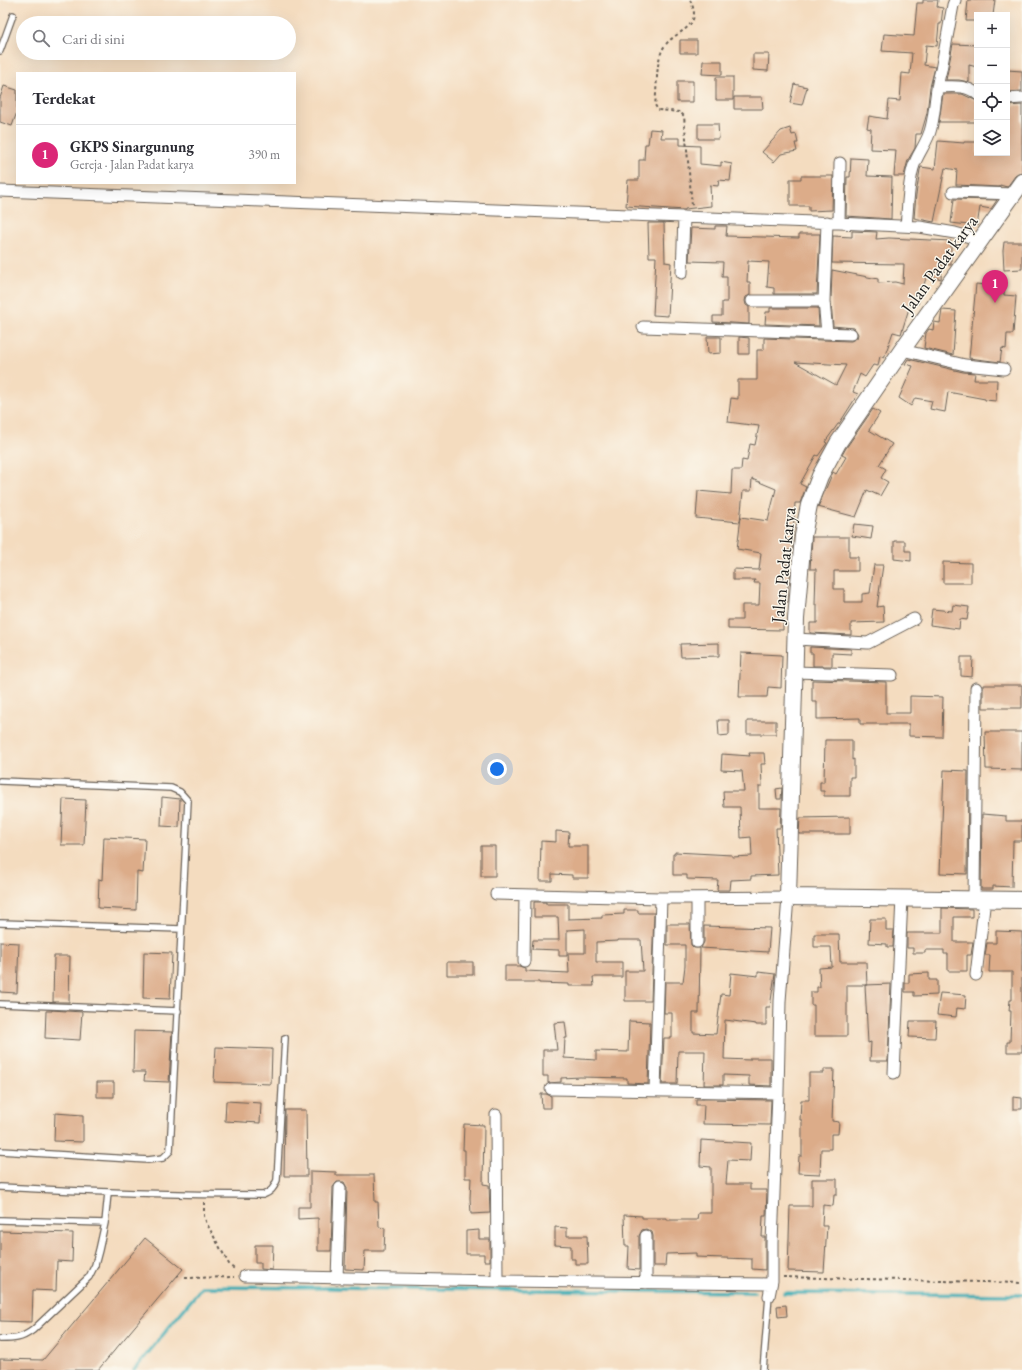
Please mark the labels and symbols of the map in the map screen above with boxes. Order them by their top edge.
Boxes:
street label: Jalan Padat karya [894,210,983,319]
pin: 1 [982,270,1008,303]
street label: Jalan Padat karya [765,505,801,626]
your location [487,759,507,779]

